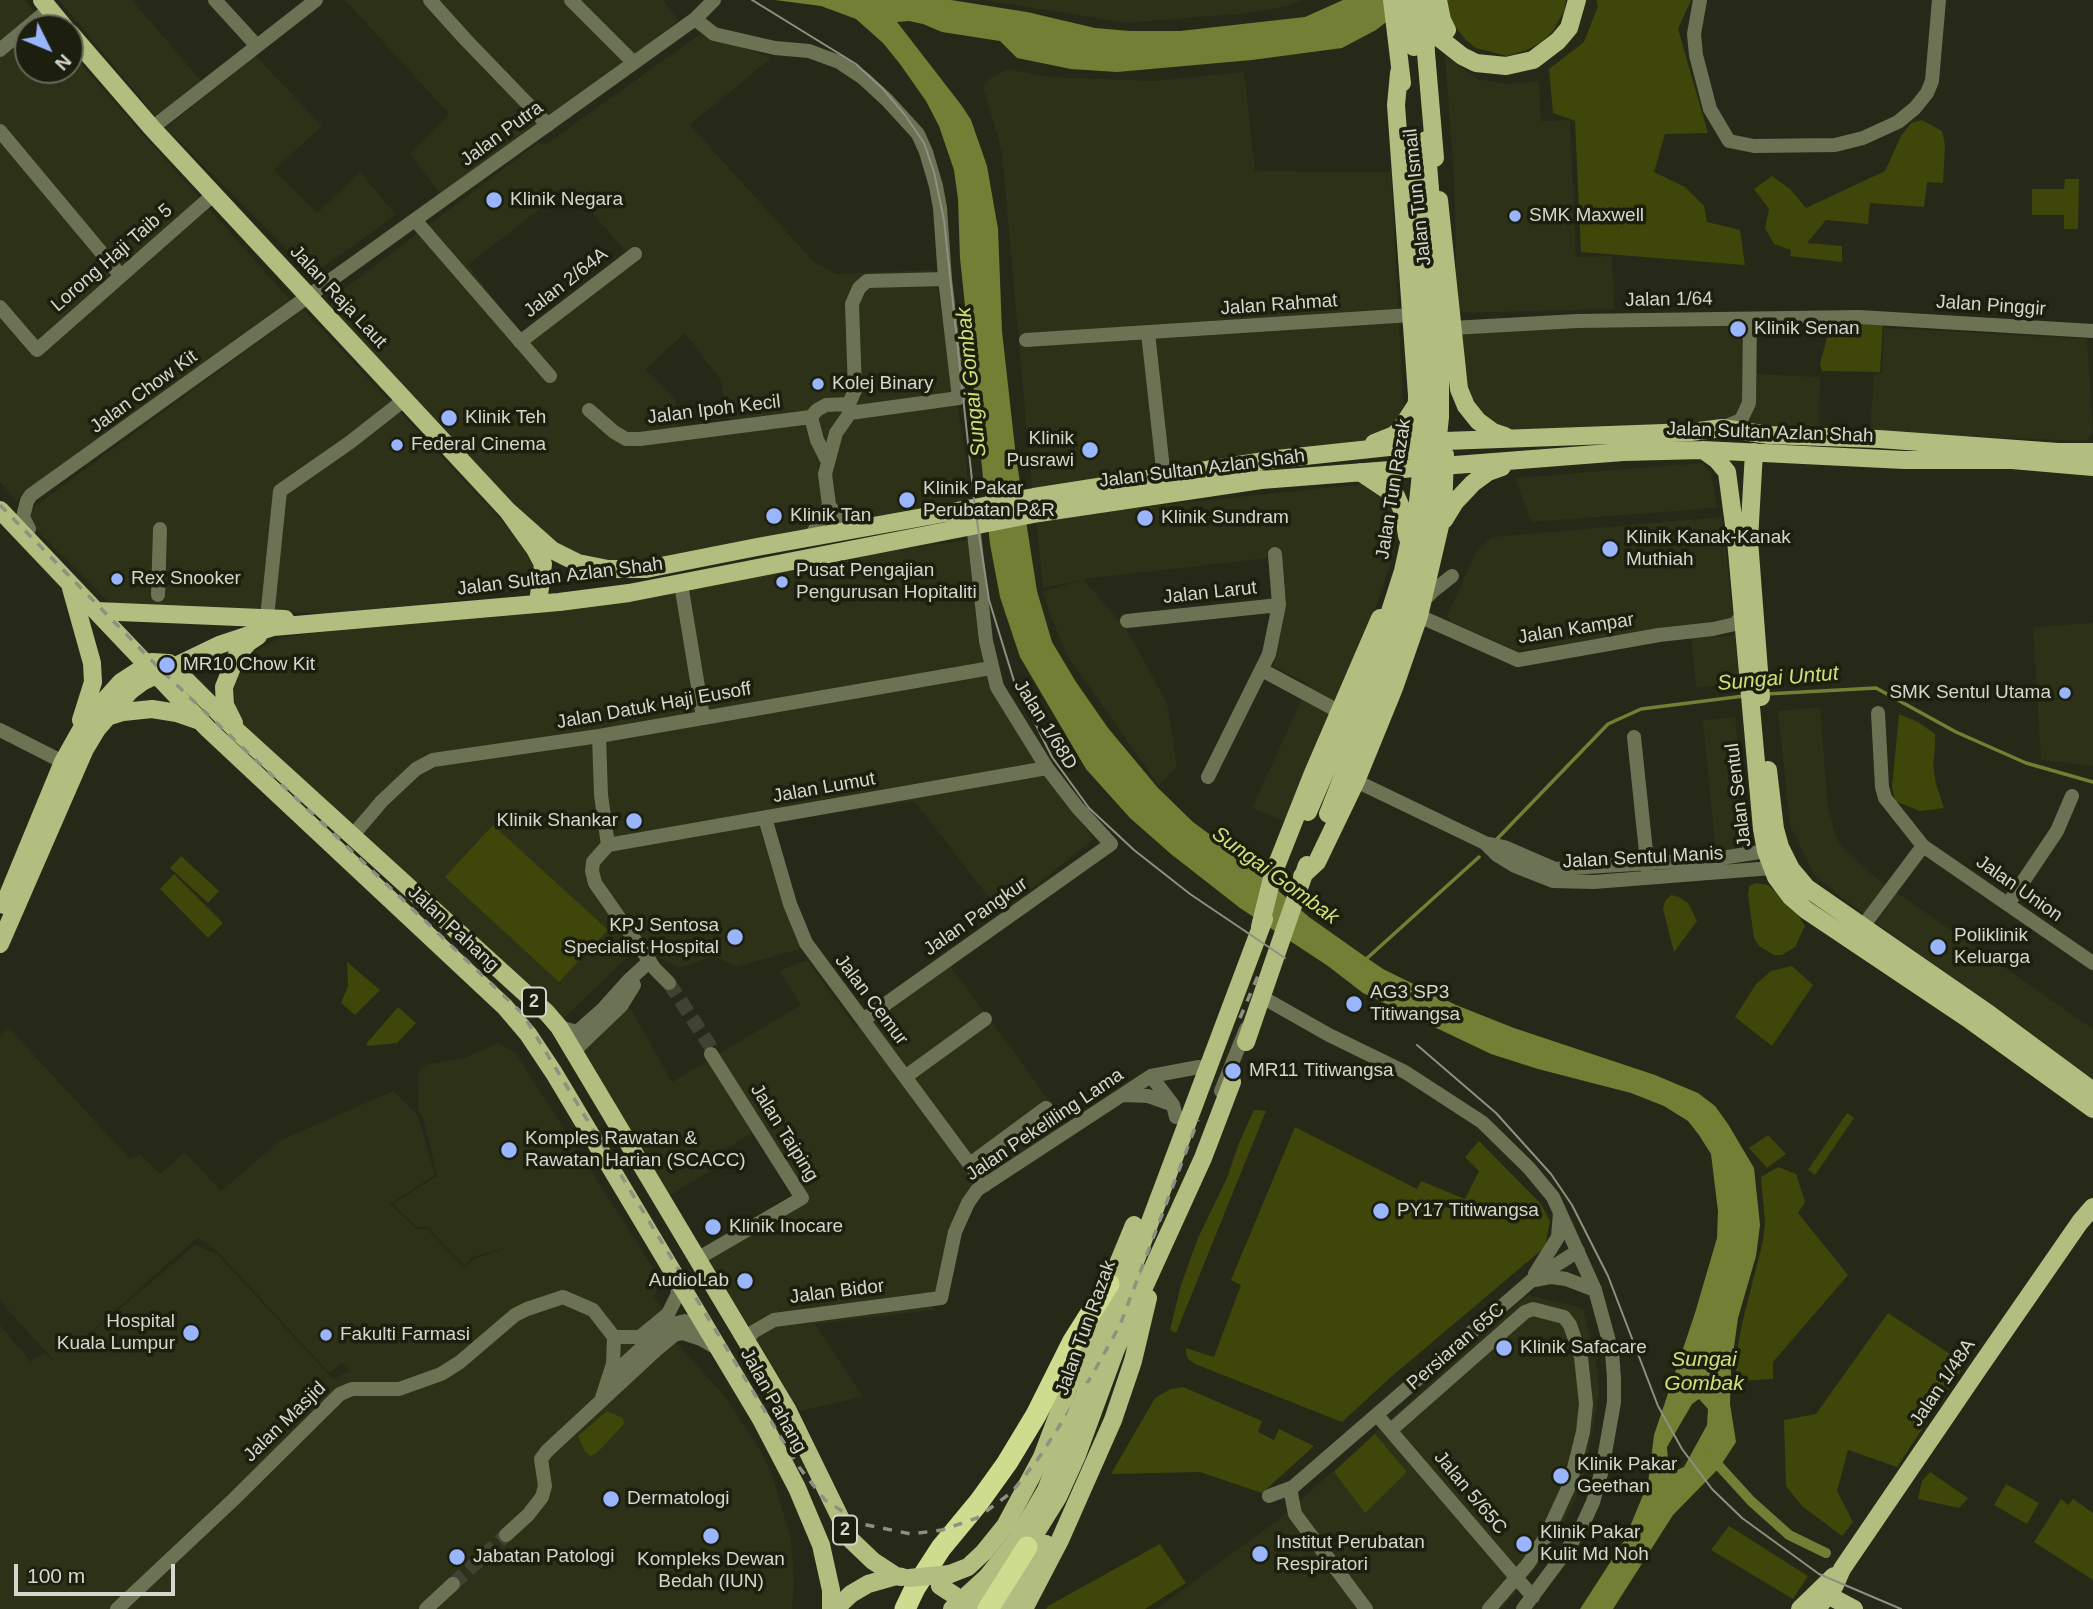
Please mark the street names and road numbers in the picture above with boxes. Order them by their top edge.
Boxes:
street label: Jalan Putra [456,97,548,171]
street label: Jalan Tun Ismail [1399,127,1437,267]
street label: Lorong Haji Taib 5 [47,199,177,317]
street label: Jalan Raja Laut [285,241,391,353]
street label: Jalan 2/64A [519,243,613,323]
street label: Jalan 1/64 [1625,288,1713,312]
street label: Jalan Rahmat [1220,290,1338,320]
street label: Jalan Pinggir [1935,291,2047,321]
street label: Jalan Chow Kit [86,346,202,438]
street label: Jalan Ipoh Kecil [646,391,782,429]
street label: Jalan Tun Razak [1372,417,1416,561]
street label: Jalan Sultan Azlan Shah [1666,418,1874,448]
street label: Jalan Sultan Azlan Shah [1098,445,1306,493]
street label: Jalan Sultan Azlan Shah [456,553,664,601]
street label: Jalan Larut [1162,577,1258,609]
street label: Jalan Kampar [1516,609,1636,649]
street label: Jalan 1/68D [1008,676,1082,774]
street label: Jalan Datuk Haji Eusoff [555,678,753,734]
street label: Jalan Sentul [1721,742,1757,848]
street label: Jalan Lumut [771,768,877,808]
street label: Jalan Sentul Manis [1562,842,1724,874]
street label: Jalan Union [1971,851,2067,927]
street label: Jalan Pangkur [920,873,1032,961]
street label: Jalan Pahang [403,881,503,977]
street label: Jalan Cemur [829,950,913,1050]
road number: 2 [522,987,546,1016]
street label: Jalan Pekeliling Lama [962,1064,1128,1186]
street label: Jalan Taiping [745,1080,823,1186]
street label: Jalan Tun Razak [1051,1257,1121,1399]
street label: Jalan Bidor [788,1275,886,1309]
street label: Persiaran 65C [1403,1299,1509,1395]
street label: Jalan 1/48A [1905,1335,1981,1431]
street label: Jalan Pahang [735,1345,811,1457]
street label: Jalan Masjid [239,1377,331,1467]
street label: Jalan 5/65C [1429,1447,1511,1539]
road number: 2 [833,1516,857,1545]

